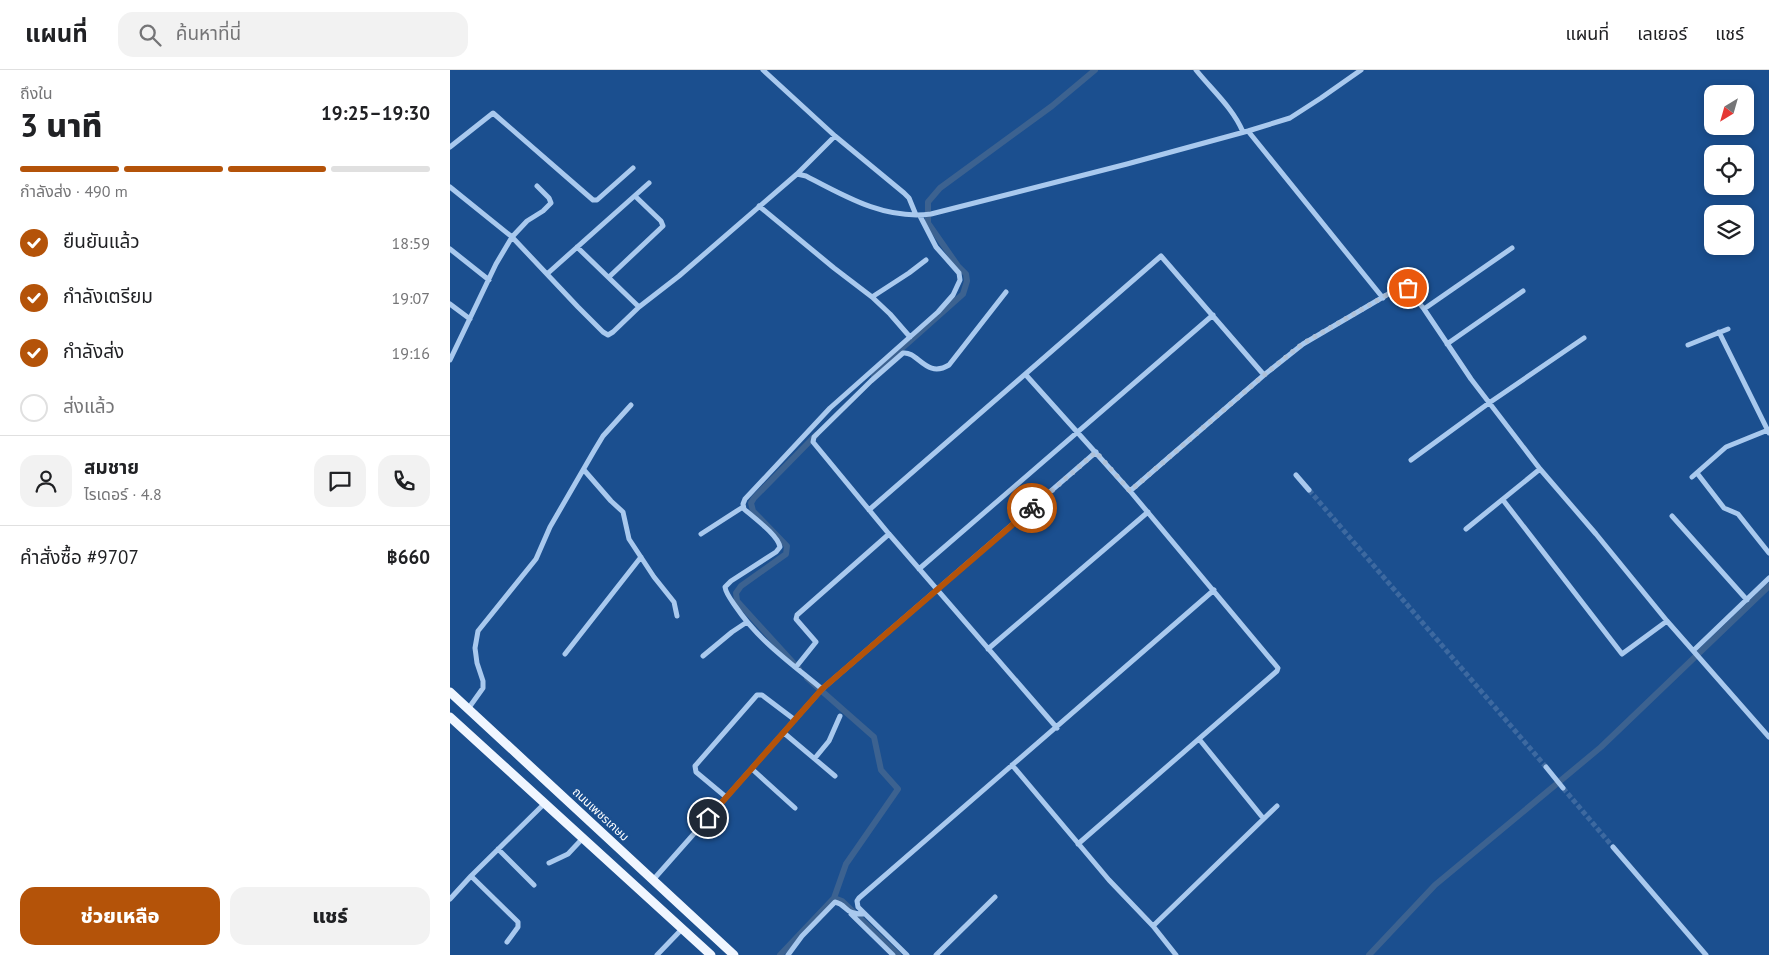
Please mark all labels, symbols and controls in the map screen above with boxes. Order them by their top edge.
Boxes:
search box [118,12,468,57]
text: แผนที่ [25,18,88,49]
icon: search [136,21,164,49]
text: ค้นหาที่นี่ [176,21,241,45]
text: แผนที่ [1565,22,1609,45]
text: เลเยอร์ [1637,22,1687,45]
text: แชร์ [1715,22,1744,45]
text: ถึงใน [20,83,53,103]
north arrow [1704,85,1754,135]
map controls [1704,85,1754,255]
text: 19:25–19:30 [321,101,430,125]
text: 3 นาที [20,104,102,146]
button: locate [1704,145,1754,195]
text: กำลังส่ง · 490 m [20,181,128,201]
button: layers [1704,205,1754,255]
icon: check [20,229,48,257]
text: ยืนยันแล้ว [63,229,140,253]
text: 18:59 [392,233,430,253]
pin [1387,267,1429,309]
icon: bag [1394,274,1422,302]
icon: check [20,284,48,312]
text: กำลังเตรียม [63,284,153,308]
text: 19:07 [392,288,430,308]
icon: check [20,339,48,367]
text: กำลังส่ง [63,339,124,363]
text: 19:16 [392,343,430,363]
text: ส่งแล้ว [63,394,115,418]
button: person [20,455,72,507]
text: สมชาย [84,455,139,479]
button: chat [314,455,366,507]
button: phone [378,455,430,507]
courier [1007,483,1057,533]
text: ไรเดอร์ · 4.8 [84,484,162,504]
icon: bike [1018,494,1046,522]
text: คำสั่งซื้อ #9707 [20,545,139,569]
text: ฿660 [387,545,430,569]
street label: ถนนเพชรเกษม [570,784,632,844]
pin [687,797,729,839]
icon: home [694,804,722,832]
button: ช่วยเหลือ [20,887,220,945]
button: แชร์ [230,887,430,945]

